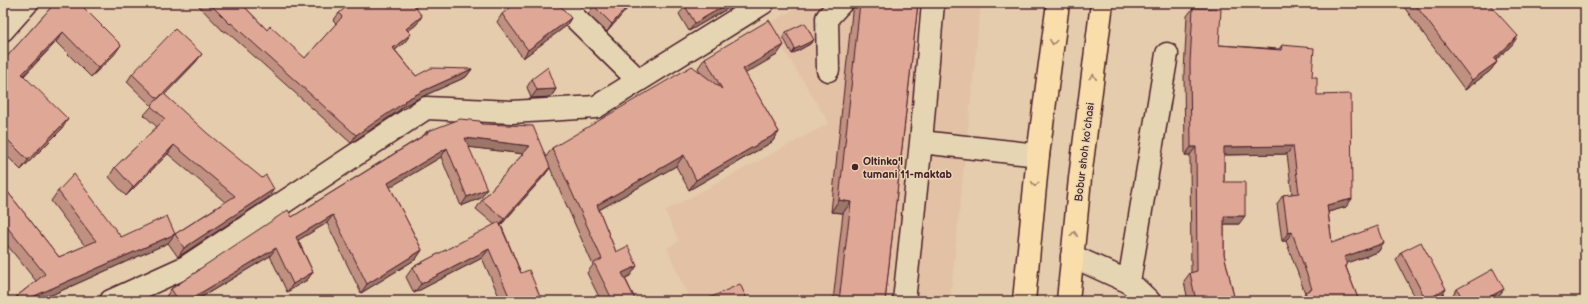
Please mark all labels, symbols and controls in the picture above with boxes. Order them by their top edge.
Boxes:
one-way arrow [1049,39,1058,45]
one-way arrow [1088,74,1097,80]
street label: Bobur shoh koʻchasi [1072,102,1097,202]
place label: Oltinko'l tumani 11-maktab [862,155,953,181]
marker: Oltinko'l tumani 11-maktab [850,162,860,172]
one-way arrow [1031,181,1040,188]
one-way arrow [1070,231,1079,237]

